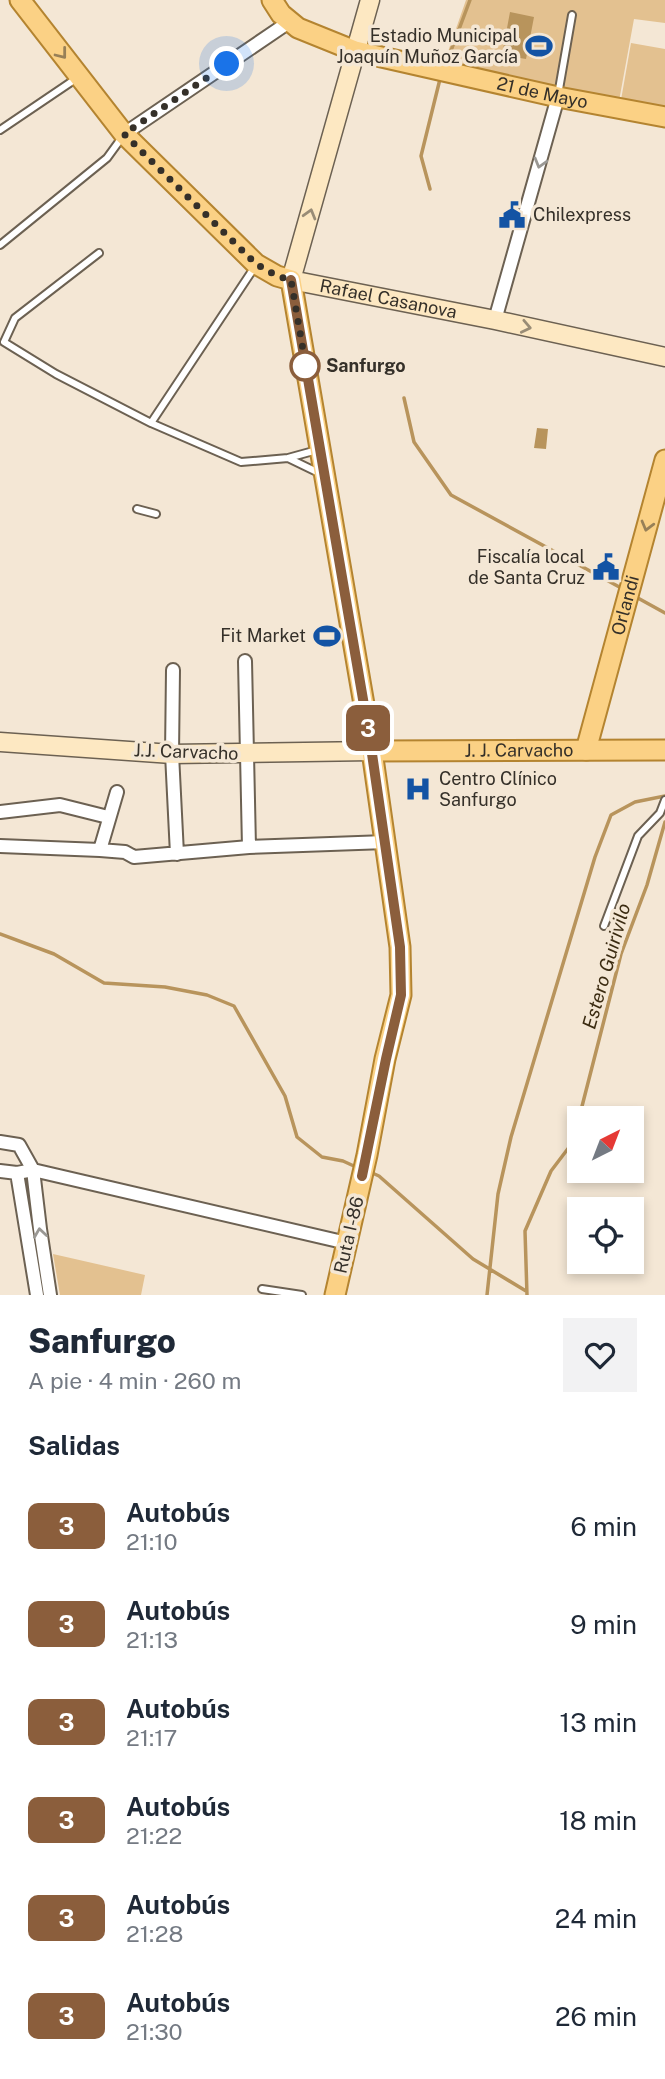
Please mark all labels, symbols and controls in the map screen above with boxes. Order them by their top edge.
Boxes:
place label: Estadio Municipal Joaquín Muñoz García [337,25,518,67]
sports icon: Estadio Municipal Joaquín Muñoz García [524,31,554,61]
one-way arrow [54,46,67,58]
your location [209,46,244,81]
street label: 21 de Mayo [495,72,590,112]
one-way arrow [533,156,548,168]
public building icon: Chilexpress [497,200,527,230]
place label: Chilexpress [533,204,631,225]
one-way arrow [301,208,316,220]
street label: Rafael Casanova [318,275,459,322]
one-way arrow [520,318,532,333]
marker: Sanfurgo [290,351,320,381]
place label: Sanfurgo [326,355,406,376]
one-way arrow [641,520,655,532]
place label: Fiscalía local de Santa Cruz [468,546,585,588]
public building icon: Fiscalía local de Santa Cruz [591,552,621,582]
street label: Orlandi [607,573,643,637]
sports icon: Fit Market [312,621,342,651]
place label: Fit Market [220,625,306,646]
line badge: 3 [345,705,391,751]
text: 3 [360,714,376,742]
street label: J.J. Carvacho [133,739,239,764]
street label: J. J. Carvacho [465,739,573,761]
place label: Centro Clínico Sanfurgo [439,768,557,810]
hospital icon: Centro Clínico Sanfurgo [403,774,433,804]
water label: Estero Guirivilo [578,901,634,1031]
north arrow [567,1106,644,1183]
map controls [567,1106,644,1274]
street label: Ruta I-86 [329,1194,368,1275]
button: locate [567,1197,644,1274]
one-way arrow [33,1227,48,1239]
button: heart [563,1318,637,1392]
text: Sanfurgo [28,1322,176,1360]
text: A pie · 4 min · 260 m [28,1367,241,1394]
text: Salidas [28,1430,120,1461]
text: Autobús [126,1497,230,1528]
text: 6 min [570,1511,637,1542]
text: 3 [59,1512,74,1540]
text: 21:10 [126,1528,178,1555]
text: Autobús [126,1595,230,1626]
text: 9 min [570,1609,637,1640]
text: 3 [59,1610,74,1638]
text: 21:13 [126,1626,178,1653]
text: Autobús [126,1693,230,1724]
text: 13 min [560,1707,637,1738]
text: 3 [59,1708,74,1736]
text: 21:17 [126,1724,177,1751]
text: Autobús [126,1791,230,1822]
text: 18 min [559,1805,637,1836]
text: 3 [59,1806,74,1834]
text: 21:22 [126,1822,182,1849]
text: Autobús [126,1889,230,1920]
text: 24 min [555,1903,637,1934]
text: 3 [59,1904,74,1932]
text: 21:28 [126,1920,183,1947]
text: Autobús [126,1987,230,2018]
text: 26 min [555,2001,637,2032]
text: 3 [59,2002,74,2030]
text: 21:30 [126,2018,183,2045]

